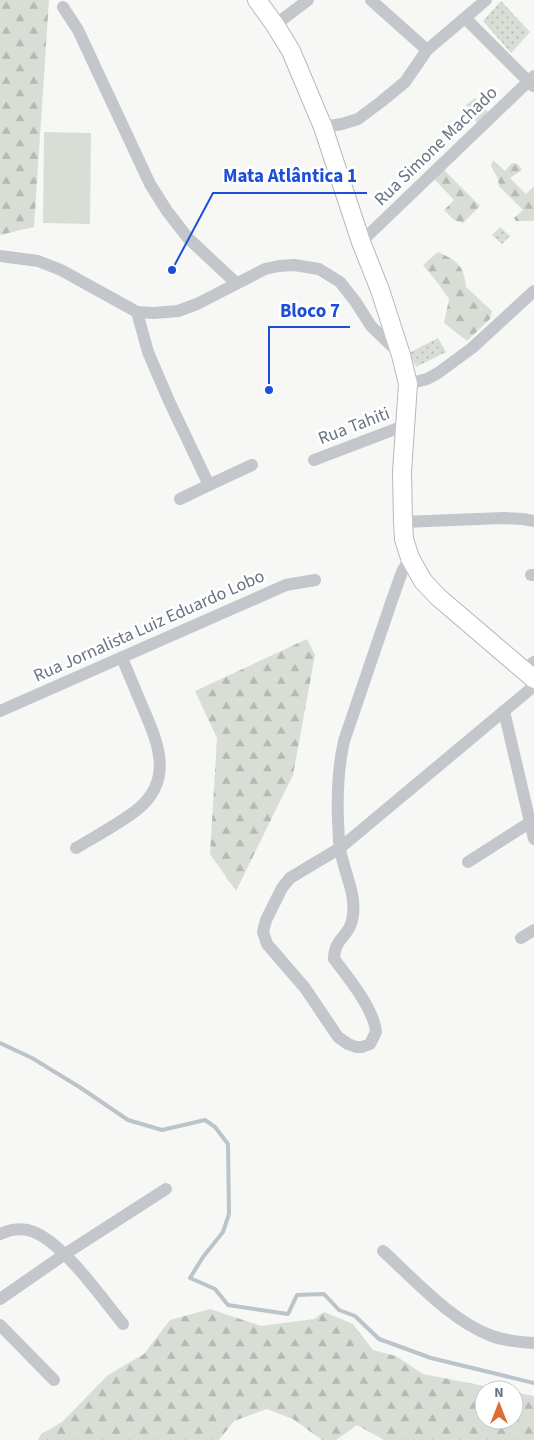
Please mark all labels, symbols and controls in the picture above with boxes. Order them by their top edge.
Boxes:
street label: Rua Simone Machado [369,80,503,212]
callout: Mata Atlântica 1 [213,159,367,193]
text: Mata Atlântica 1 [223,163,357,190]
callout: Bloco 7 [269,293,350,327]
text: Bloco 7 [280,298,340,325]
street label: Rua Tahiti [315,401,393,451]
street label: Rua Jornalista Luiz Eduardo Lobo [30,564,268,688]
north arrow [474,1380,524,1430]
text: N [494,1383,504,1403]

